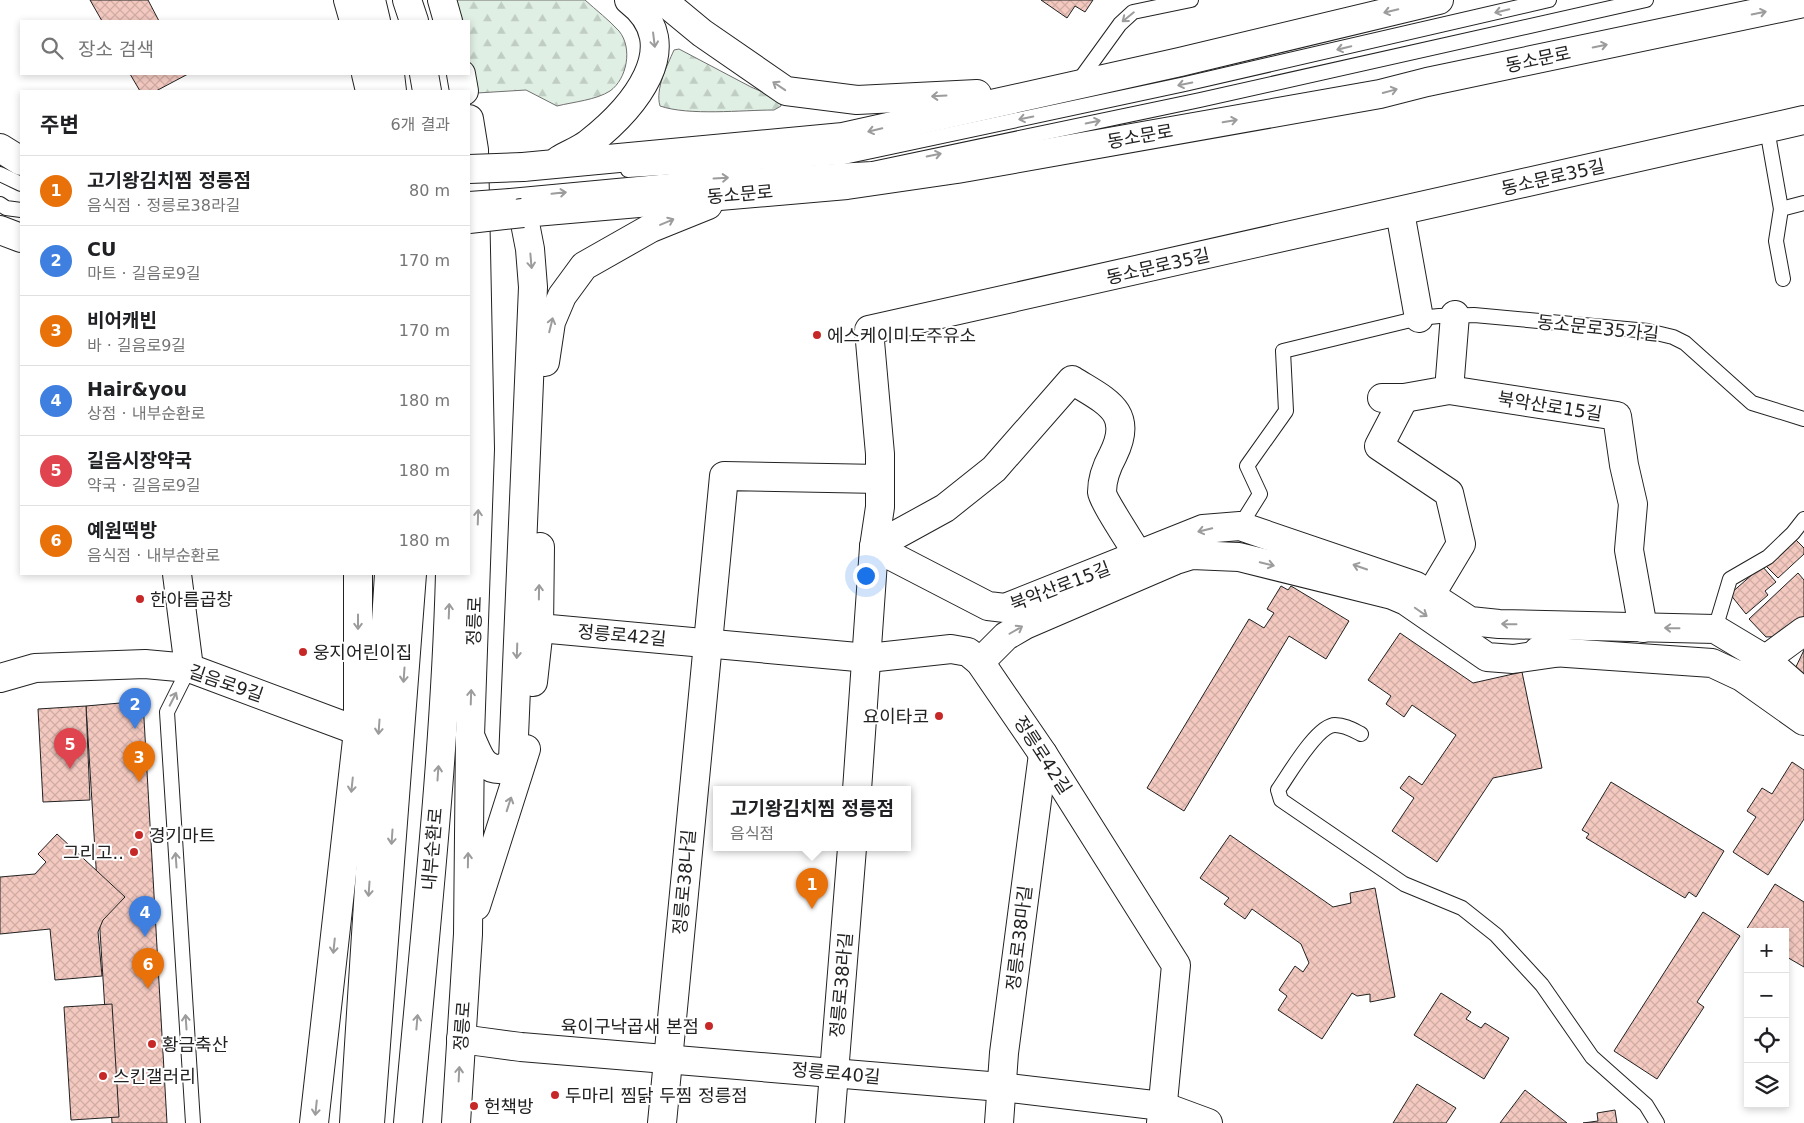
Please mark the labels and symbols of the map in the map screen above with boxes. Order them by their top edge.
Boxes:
one-way arrow [1384,7,1400,16]
one-way arrow [1494,7,1510,16]
one-way arrow [1751,7,1767,17]
one-way arrow [1122,11,1135,22]
one-way arrow [649,31,659,47]
one-way arrow [1592,40,1608,50]
street label: 동소문로 [1503,42,1573,76]
one-way arrow [1336,44,1352,53]
one-way arrow [1178,80,1194,89]
one-way arrow [772,81,786,91]
one-way arrow [1382,86,1398,96]
one-way arrow [932,91,948,100]
one-way arrow [1019,114,1035,123]
one-way arrow [1222,116,1238,126]
one-way arrow [1085,117,1101,126]
street label: 동소문로 [1106,120,1174,152]
one-way arrow [867,126,883,135]
one-way arrow [926,150,942,159]
street label: 동소문로35길 [1499,155,1607,199]
one-way arrow [712,173,728,182]
street label: 동소문로 [706,181,774,207]
one-way arrow [551,188,567,197]
one-way arrow [659,217,674,226]
street label: 동소문로35길 [1104,244,1212,288]
one-way arrow [526,253,535,269]
street label: 동소문로35가길 [1536,311,1660,345]
one-way arrow [547,318,556,334]
place label: 에스케이미도주유소 [827,325,976,346]
marker: 에스케이미도주유소 [811,329,823,341]
street label: 북악산로15길 [1496,387,1604,425]
one-way arrow [473,510,483,526]
one-way arrow [1197,526,1213,535]
street label: 북악산로15길 [1007,557,1113,615]
one-way arrow [1259,560,1275,569]
one-way arrow [1353,562,1369,571]
your location [853,563,879,589]
one-way arrow [534,584,544,600]
place label: 한아름곱창 [150,589,233,610]
marker: 한아름곱창 [134,593,146,605]
street label: 정릉로 [463,596,485,646]
one-way arrow [445,603,454,619]
one-way arrow [1414,607,1428,617]
one-way arrow [353,614,363,630]
one-way arrow [1502,620,1518,629]
street label: 정릉로42길 [577,621,667,649]
one-way arrow [1664,623,1680,633]
one-way arrow [1008,624,1023,634]
place label: 웅지어린이집 [313,642,412,663]
one-way arrow [513,643,522,659]
marker: 웅지어린이집 [297,646,309,658]
street label: 길음로9길 [186,660,266,706]
one-way arrow [400,666,409,682]
pin: 2 [119,688,151,729]
one-way arrow [467,689,476,705]
one-way arrow [169,692,178,707]
place label: 요이타코 [863,706,929,727]
marker: 요이타코 [933,710,945,722]
street label: 정릉로42길 [1010,712,1076,798]
one-way arrow [375,719,384,735]
pin: 5 [54,728,86,769]
pin: 3 [123,741,155,782]
one-way arrow [434,765,443,781]
one-way arrow [347,776,357,792]
one-way arrow [505,796,515,812]
street label: 내부순환로 [418,807,446,891]
place label: 경기마트 [149,825,215,846]
one-way arrow [387,828,396,844]
street label: 정릉로38나길 [669,828,699,936]
marker: 경기마트 [133,829,145,841]
place label: 그리고.. [63,842,124,863]
marker: 그리고.. [128,846,140,858]
one-way arrow [172,852,181,868]
one-way arrow [464,852,473,868]
pin: 1 [796,868,828,909]
one-way arrow [364,881,373,897]
street label: 정릉로38마길 [1002,884,1036,992]
pin: 4 [129,896,161,937]
street label: 정릉로38라길 [826,931,856,1039]
one-way arrow [329,938,339,954]
pin: 6 [132,948,164,989]
street label: 정릉로 [450,1000,474,1052]
one-way arrow [182,1014,191,1030]
one-way arrow [412,1014,422,1030]
place label: 육이구낙곱새 본점 [561,1016,699,1037]
marker: 육이구낙곱새 본점 [703,1020,715,1032]
place label: 황금축산 [162,1034,228,1055]
marker: 황금축산 [146,1038,158,1050]
street label: 정릉로40길 [791,1059,881,1087]
place label: 스킨갤러리 [113,1066,196,1087]
one-way arrow [454,1067,463,1083]
marker: 스킨갤러리 [97,1070,109,1082]
place label: 두마리 찜닭 두찜 정릉점 [565,1085,748,1106]
marker: 두마리 찜닭 두찜 정릉점 [549,1089,561,1101]
place label: 헌책방 [484,1096,534,1117]
one-way arrow [311,1099,321,1115]
marker: 헌책방 [468,1100,480,1112]

